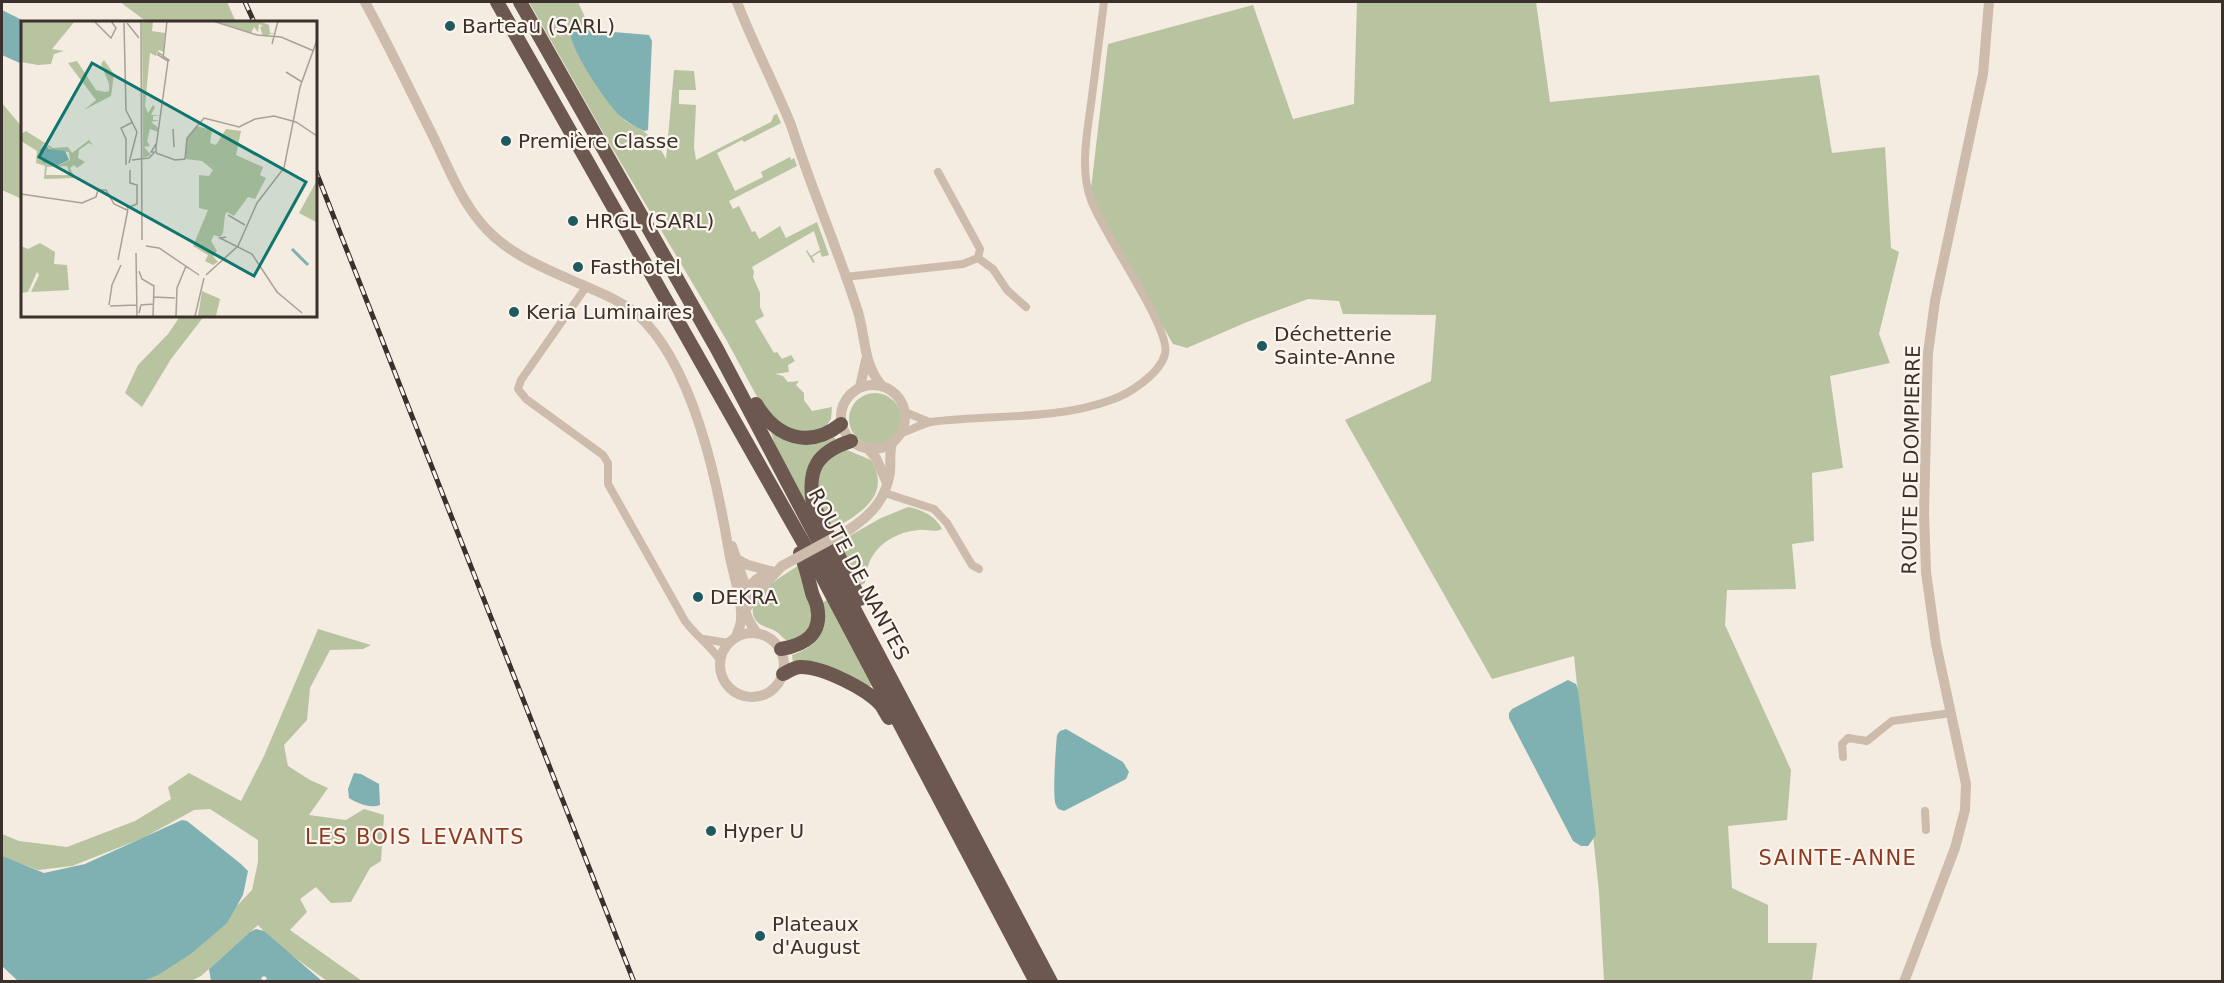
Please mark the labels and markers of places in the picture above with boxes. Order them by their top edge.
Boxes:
place label: Barteau (SARL) [462,14,615,38]
marker: Barteau (SARL) [443,19,457,33]
place label: Première Classe [518,129,679,153]
marker: Première Classe [499,134,513,148]
place label: HRGL (SARL) [585,209,714,233]
marker: HRGL (SARL) [566,214,580,228]
place label: Fasthotel [590,255,681,279]
marker: Fasthotel [571,260,585,274]
place label: Keria Luminaires [526,300,692,324]
marker: Keria Luminaires [507,305,521,319]
place label: Déchetterie Sainte-Anne [1274,322,1395,369]
marker: Déchetterie Sainte-Anne [1255,339,1269,353]
place label: DEKRA [710,585,778,609]
marker: DEKRA [691,590,705,604]
place label: Hyper U [723,819,804,843]
marker: Hyper U [704,824,718,838]
place label: Plateaux d'August [772,912,860,959]
marker: Plateaux d'August [753,929,767,943]

